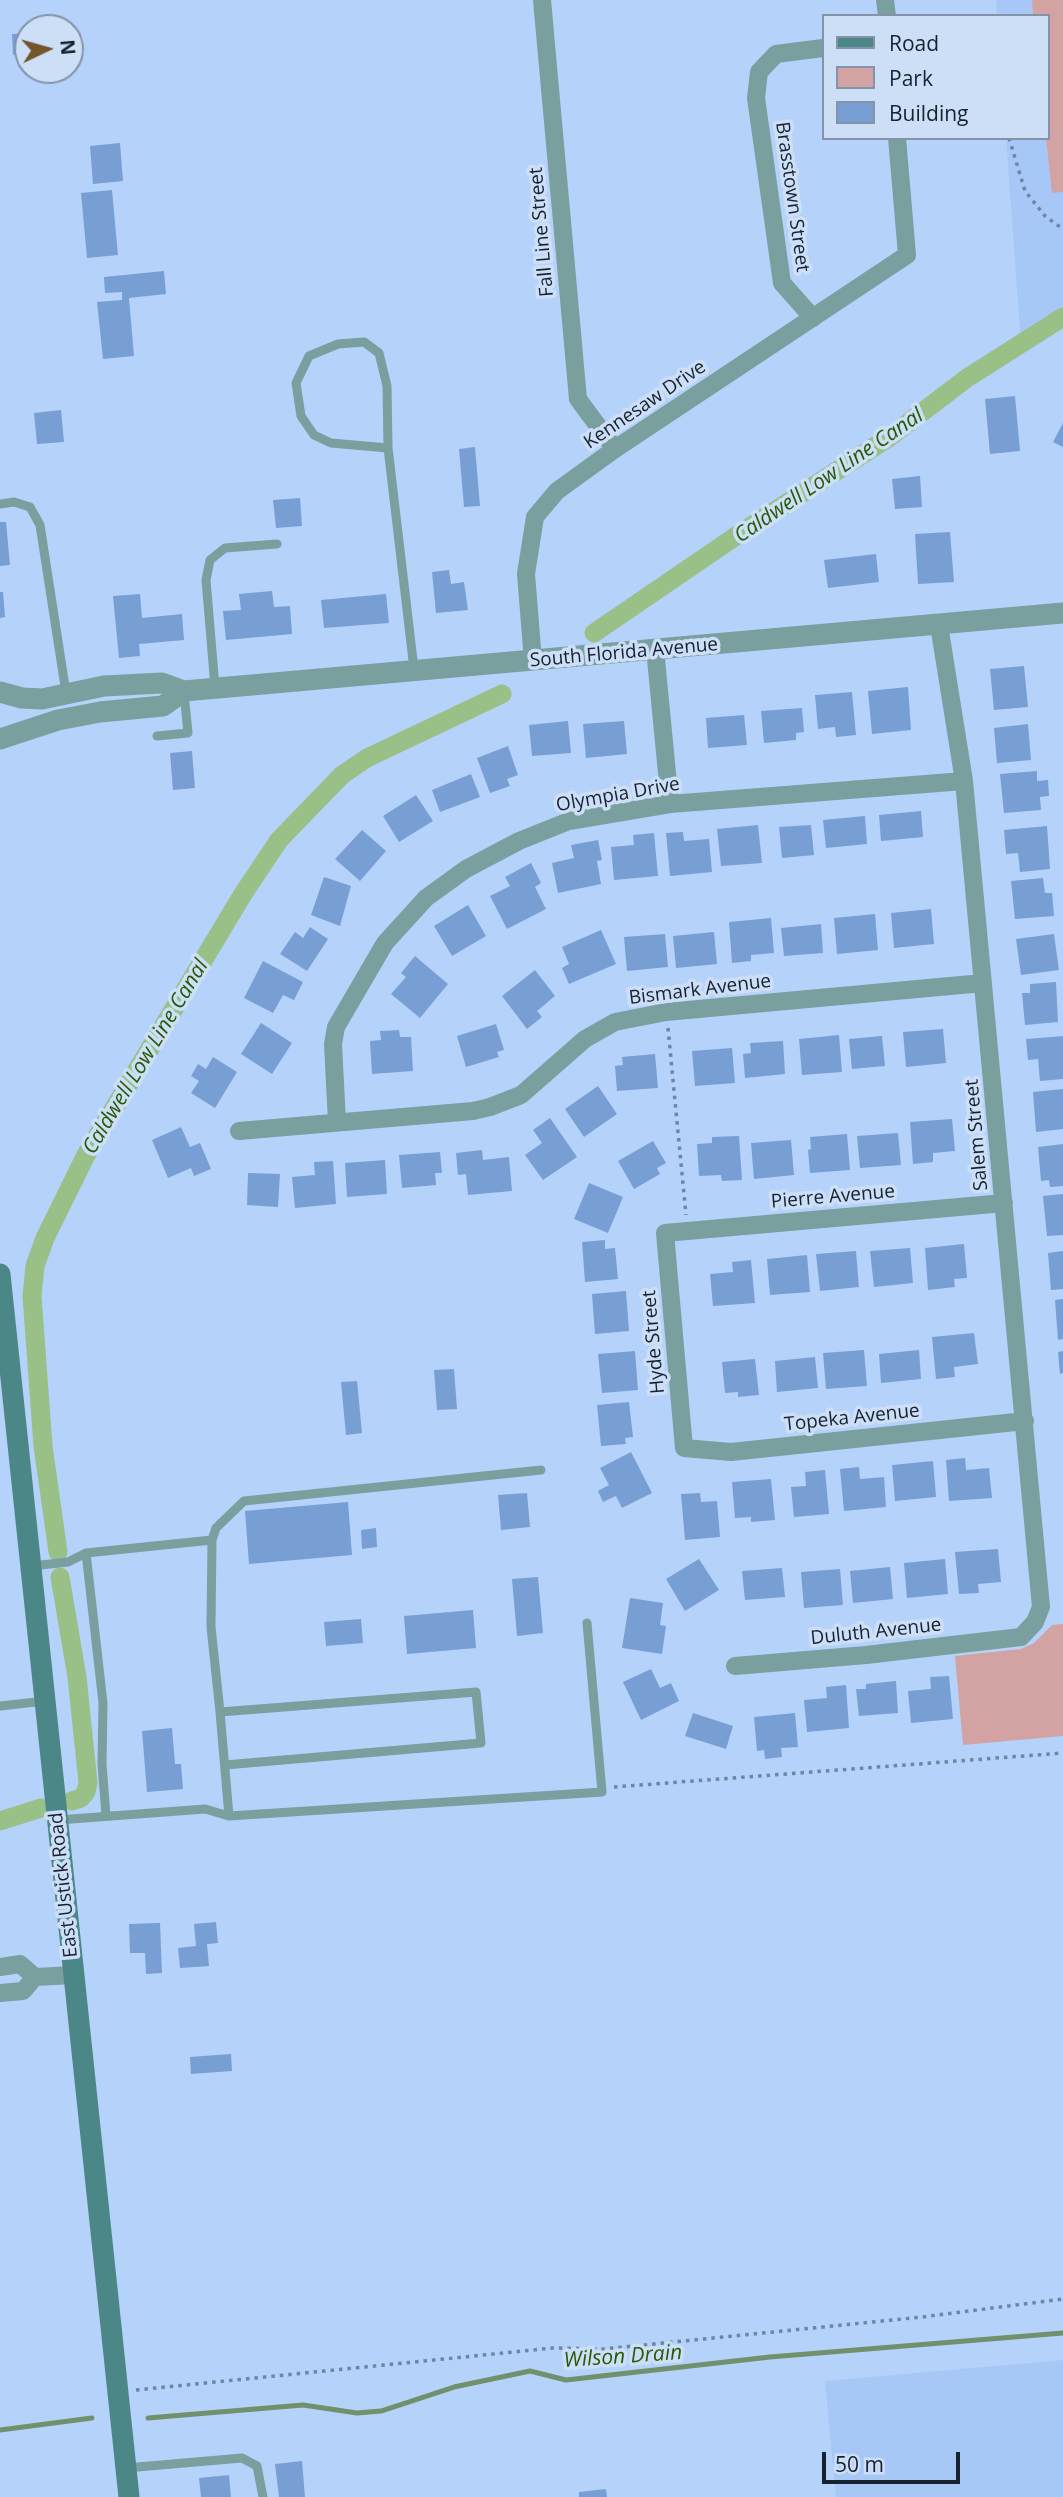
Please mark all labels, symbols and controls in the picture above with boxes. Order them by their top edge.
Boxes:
north arrow [14,14,84,84]
legend [822,14,1049,140]
text: Road [889,29,939,57]
text: N [54,39,82,56]
text: Park [889,64,933,92]
text: Building [889,99,968,127]
street label: Brasstown Street [770,121,814,273]
street label: Fall Line Street [525,166,559,298]
street label: Kennesaw Drive [580,356,710,454]
water label: Caldwell Low Line Canal [730,403,928,549]
street label: South Florida Avenue [529,633,719,673]
street label: Olympia Drive [554,773,682,817]
water label: Caldwell Low Line Canal [78,955,214,1159]
street label: Bismark Avenue [628,970,772,1010]
street label: Salem Street [961,1078,993,1192]
street label: Pierre Avenue [770,1180,896,1214]
street label: Hyde Street [638,1289,670,1395]
street label: Topeka Avenue [783,1400,921,1436]
street label: Duluth Avenue [809,1614,943,1650]
street label: East Ustick Road [45,1811,83,1959]
water label: Wilson Drain [563,2340,683,2374]
scale bar [825,2438,963,2482]
text: 50 m [835,2450,884,2478]

